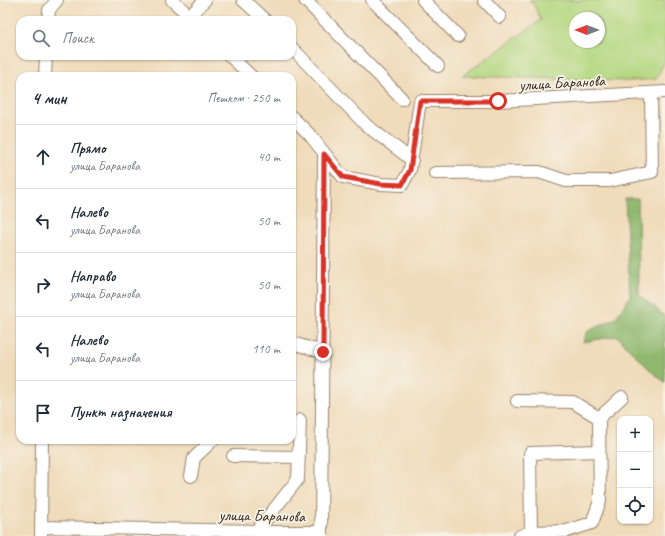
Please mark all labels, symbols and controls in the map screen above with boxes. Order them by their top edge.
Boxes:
north arrow [569,12,605,48]
search box [16,16,296,60]
icon: search [30,27,52,49]
text: Поиск [62,29,94,48]
street label: улица Баранова [518,71,607,95]
text: 4 мин [32,88,67,109]
text: Пешком · 250 m [207,90,280,106]
route start [489,92,507,110]
text: Прямо [70,139,106,158]
icon: ahead [32,146,54,168]
text: 40 m [258,149,280,165]
text: улица Баранова [70,158,140,174]
text: Налево [70,203,108,222]
icon: left [32,210,54,232]
text: 50 m [258,213,280,229]
text: улица Баранова [70,222,140,238]
text: Направо [70,267,116,286]
icon: right [32,274,54,296]
text: 50 m [258,277,280,293]
text: улица Баранова [70,286,140,302]
text: Налево [70,331,108,350]
icon: left [32,338,54,360]
text: 110 m [252,341,280,357]
route end [314,343,332,361]
text: улица Баранова [70,350,140,366]
icon: arrive [32,402,54,424]
text: Пункт назначения [70,403,172,422]
map controls [617,416,653,524]
button: + [617,416,653,452]
button: − [617,452,653,488]
button: locate [617,488,653,524]
street label: улица Баранова [218,505,306,527]

